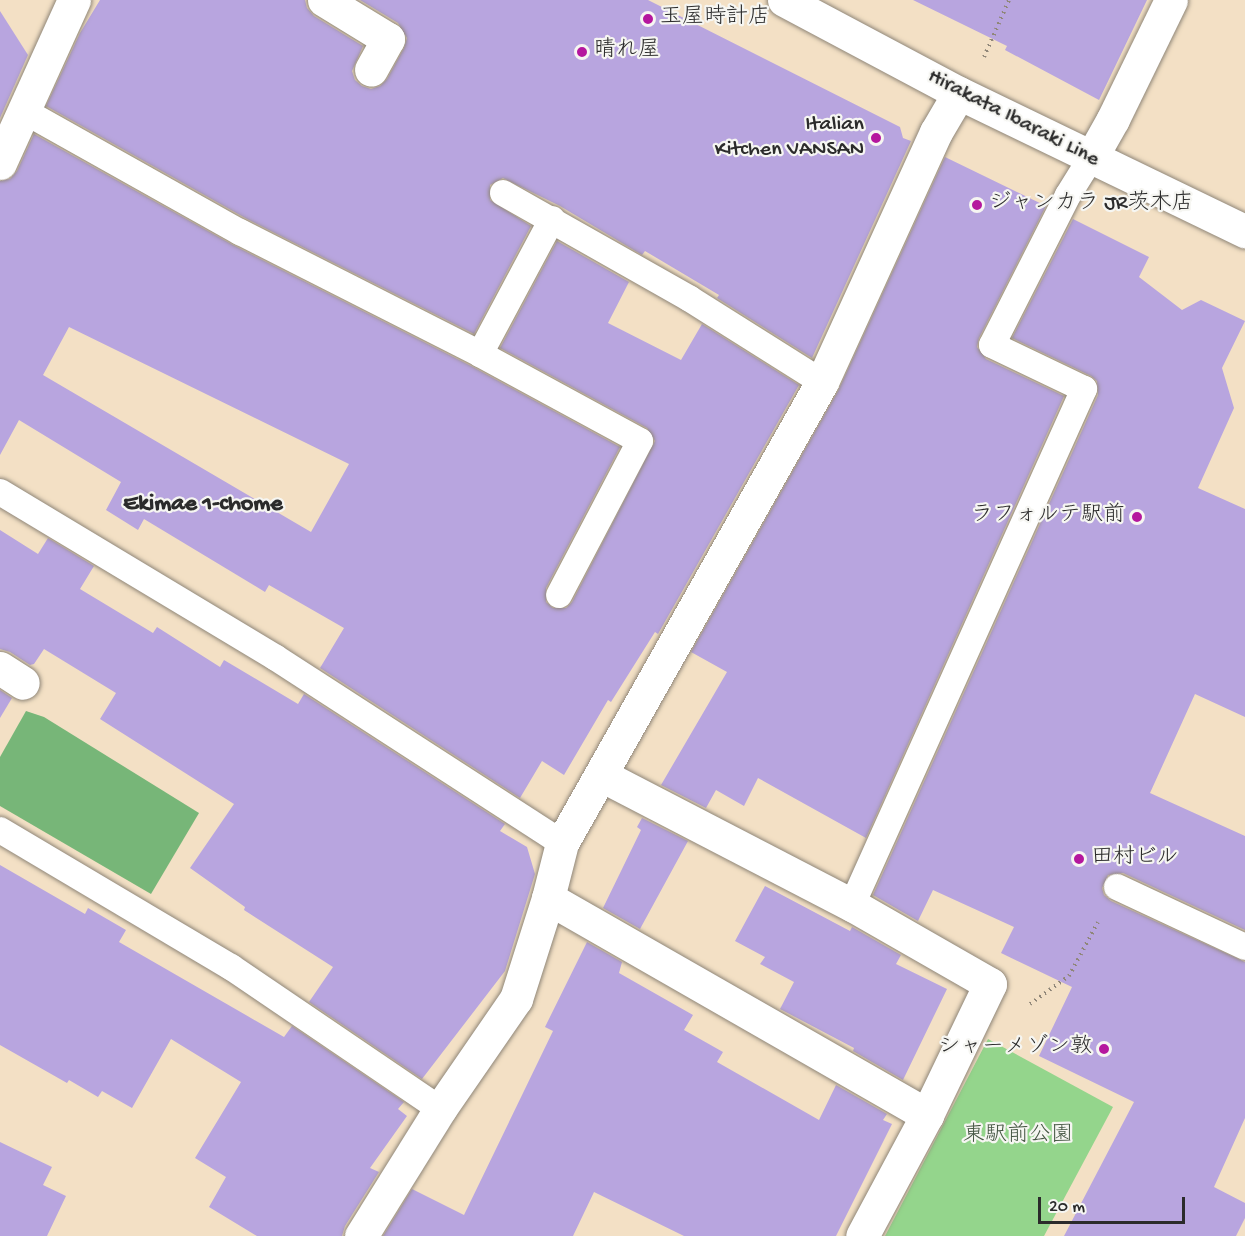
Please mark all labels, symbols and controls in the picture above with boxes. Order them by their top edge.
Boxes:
place label: 玉屋時計店 [660,6,770,32]
marker: 玉屋時計店 [641,12,655,26]
place label: 晴れ屋 [594,39,660,65]
marker: 晴れ屋 [575,45,589,59]
street label: Hirakata Ibaraki Line [923,64,1103,174]
place label: Italian Kitchen VANSAN [715,112,864,164]
marker: Italian Kitchen VANSAN [869,131,883,145]
place label: ジャンカラ JR茨木店 [989,192,1193,218]
marker: ジャンカラ JR茨木店 [970,198,984,212]
district label: Ekimae 1-chome [123,491,283,519]
place label: ラフォルテ駅前 [971,504,1125,530]
marker: ラフォルテ駅前 [1130,510,1144,524]
place label: 田村ビル [1091,846,1179,872]
marker: 田村ビル [1072,852,1086,866]
place label: シャーメゾン敦 [938,1036,1092,1062]
marker: シャーメゾン敦 [1097,1042,1111,1056]
park label: 東駅前公園 [963,1124,1073,1150]
scale bar [1041,1185,1188,1223]
text: 20 m [1049,1197,1085,1218]

